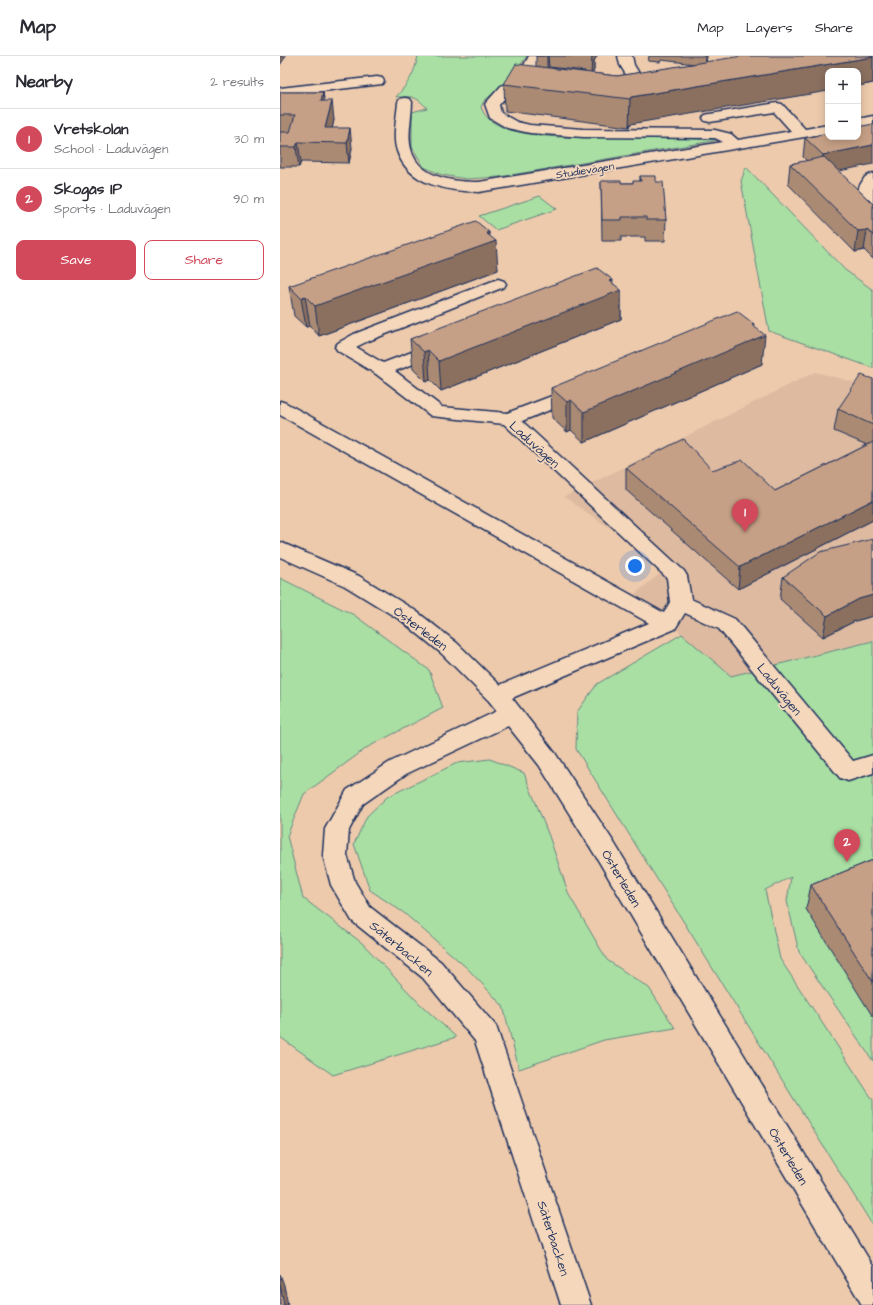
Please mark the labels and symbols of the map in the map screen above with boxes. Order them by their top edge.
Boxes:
street label: Studievägen [555,158,616,183]
street label: Laduvägen [504,417,564,473]
pin: 1 [732,499,758,532]
your location [625,556,645,576]
street label: Österleden [389,602,452,656]
street label: Laduvägen [752,660,806,721]
pin: 2 [834,829,860,862]
street label: Österleden [597,846,646,911]
street label: Säterbacken [366,917,437,981]
street label: Österleden [764,1124,813,1189]
street label: Säterbacken [532,1198,574,1279]

